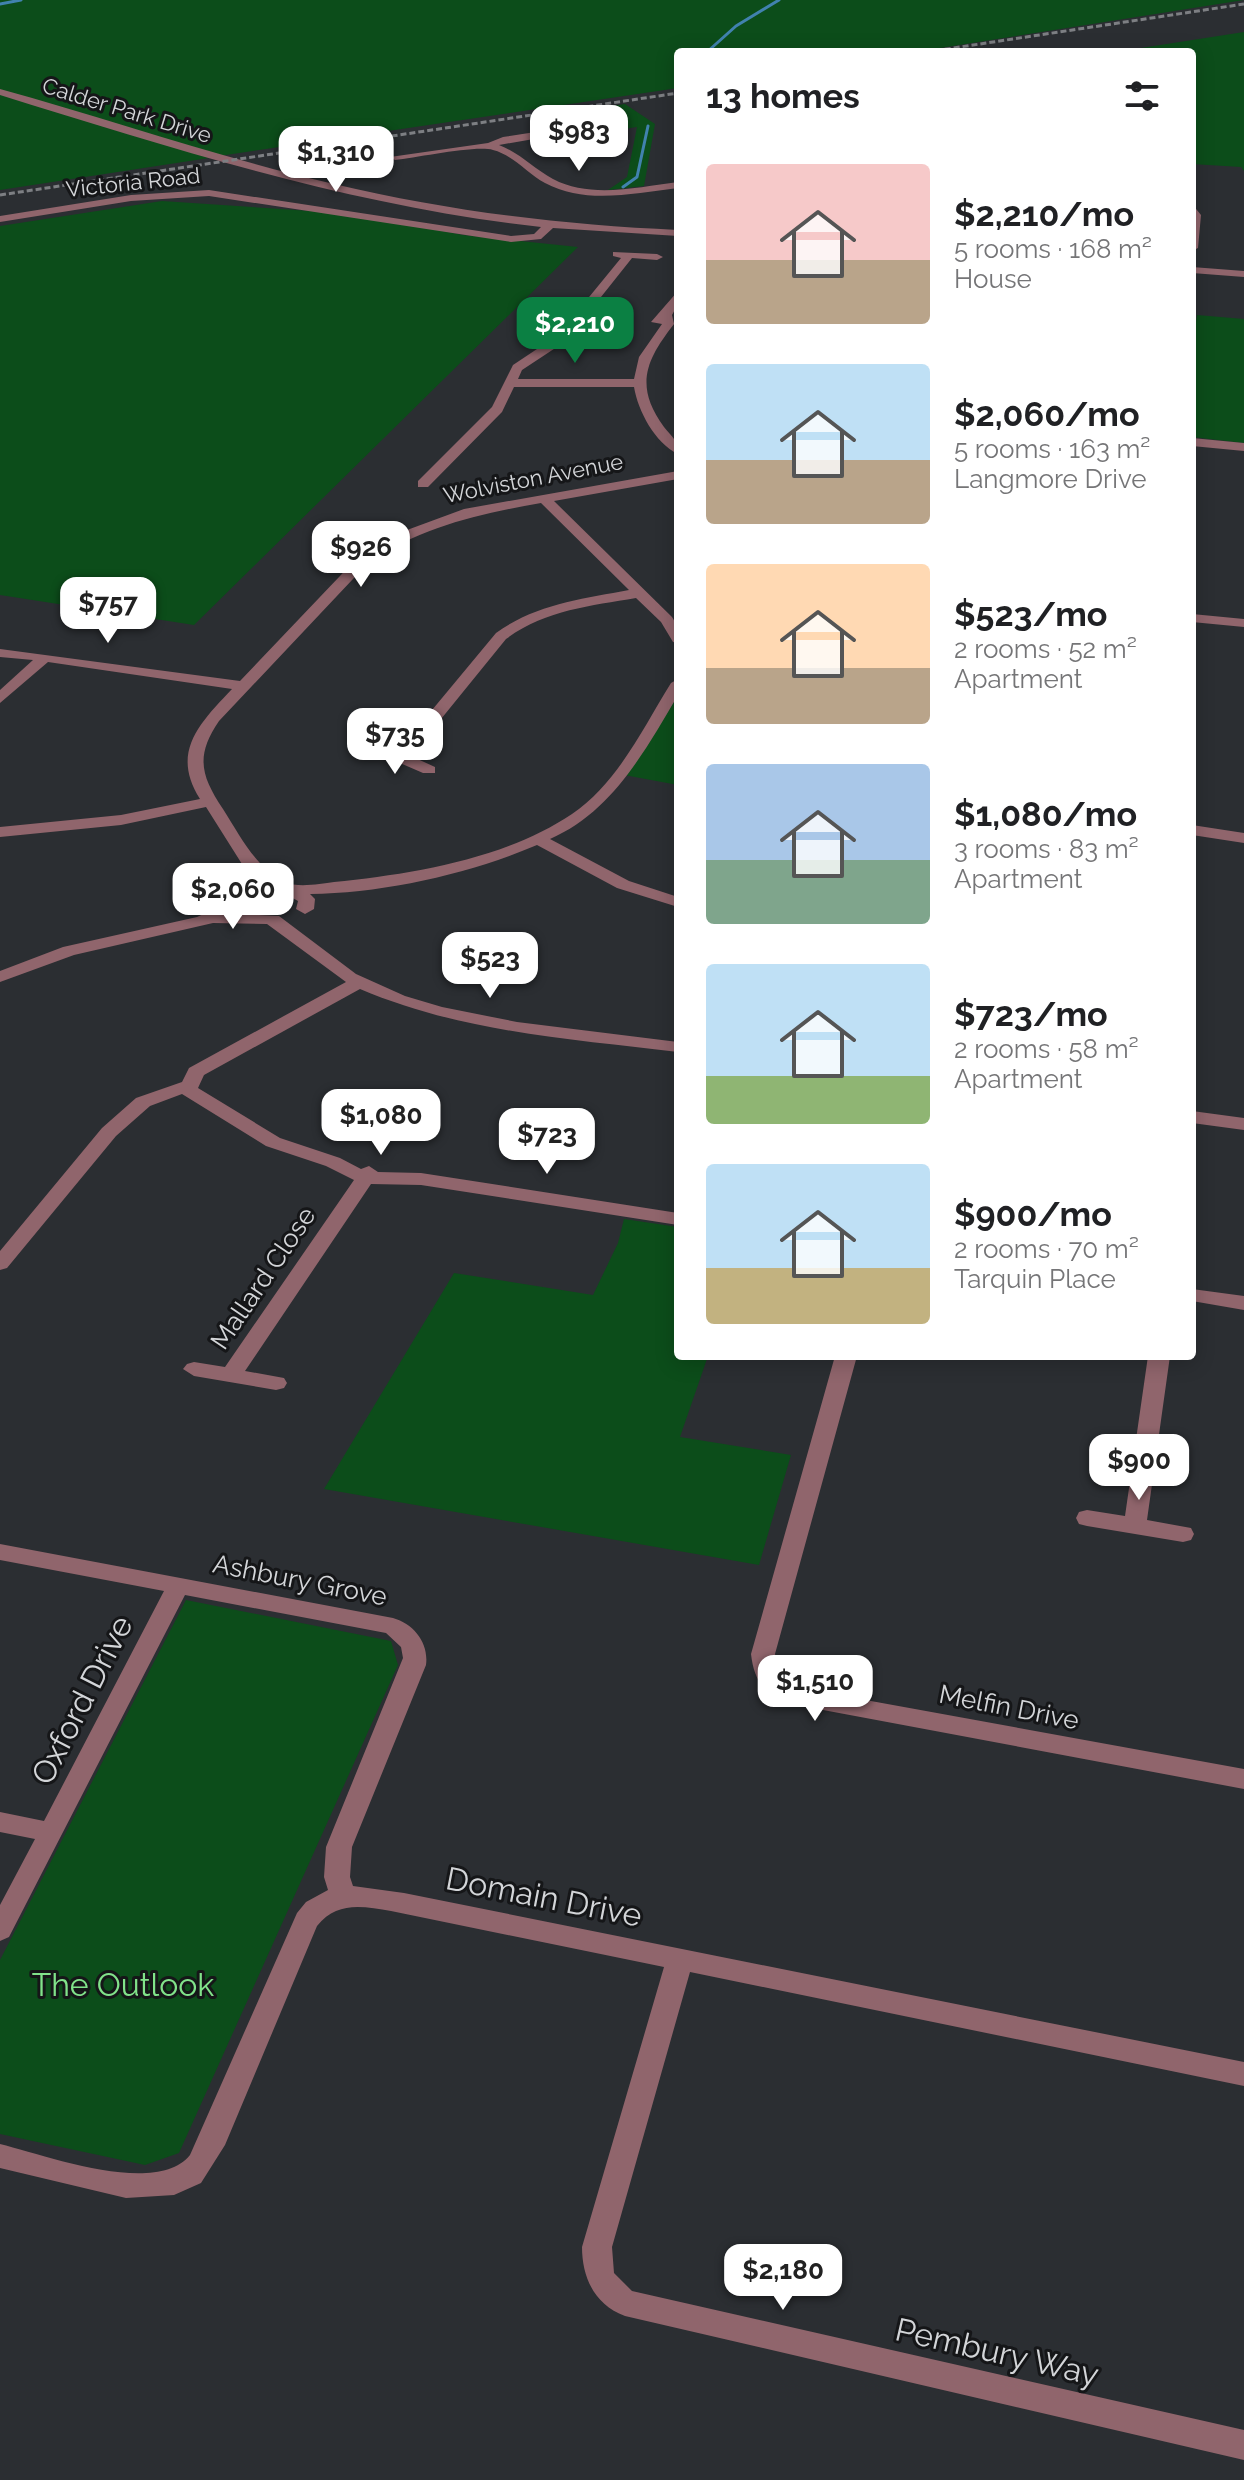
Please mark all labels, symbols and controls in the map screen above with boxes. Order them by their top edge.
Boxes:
street label: Calder Park Drive [39,72,215,148]
icon: filters [1120,74,1164,118]
text: 13 homes [706,76,860,116]
pin: $983 [532,105,626,173]
text: $983 [548,116,610,146]
pin: $1,310 [271,126,401,194]
text: $1,310 [297,137,375,167]
street label: Victoria Road [65,162,201,202]
text: $2,210/mo [954,194,1134,234]
icon: home [770,196,866,292]
text: 5 rooms · 168 m² [954,234,1152,264]
text: House [954,264,1032,294]
pin: $2,210 [510,297,640,365]
text: $2,210 [535,308,615,338]
text: $2,060/mo [954,394,1140,434]
icon: home [770,396,866,492]
text: 5 rooms · 163 m² [954,434,1150,464]
street label: Wolviston Avenue [441,448,625,508]
text: Langmore Drive [954,464,1147,494]
pin: $926 [314,521,408,589]
text: $926 [330,532,392,562]
pin: $757 [61,577,155,645]
text: $757 [78,588,138,618]
text: $523/mo [954,594,1107,634]
icon: home [770,596,866,692]
text: 2 rooms · 52 m² [954,634,1137,664]
text: Apartment [954,664,1083,694]
pin: $735 [348,708,442,776]
text: $735 [365,719,425,749]
text: $1,080/mo [954,794,1137,834]
icon: home [770,796,866,892]
text: 3 rooms · 83 m² [954,834,1139,864]
pin: $2,060 [168,863,298,931]
text: Apartment [954,864,1083,894]
text: $2,060 [191,874,275,904]
pin: $523 [443,932,537,1000]
text: $523 [460,943,520,973]
text: $723/mo [954,994,1108,1034]
icon: home [770,996,866,1092]
text: 2 rooms · 58 m² [954,1034,1139,1064]
text: Apartment [954,1064,1083,1094]
pin: $1,080 [316,1089,446,1157]
text: $1,080 [340,1100,423,1130]
pin: $723 [500,1108,594,1176]
text: $723 [517,1119,577,1149]
text: $900/mo [954,1194,1112,1234]
icon: home [770,1196,866,1292]
street label: Mallard Close [204,1201,322,1355]
text: 2 rooms · 70 m² [954,1234,1139,1264]
text: Tarquin Place [954,1264,1116,1294]
pin: $900 [1092,1434,1186,1502]
text: $900 [1107,1445,1171,1475]
street label: Ashbury Grove [210,1548,390,1612]
street label: Oxford Drive [23,1609,140,1790]
pin: $1,510 [750,1655,880,1723]
text: $1,510 [776,1666,854,1696]
street label: Melfin Drive [937,1679,1081,1735]
street label: Domain Drive [443,1859,645,1934]
park label: The Outlook [32,1966,214,2003]
pin: $2,180 [718,2244,848,2312]
text: $2,180 [742,2255,824,2285]
street label: Pembury Way [892,2310,1102,2393]

